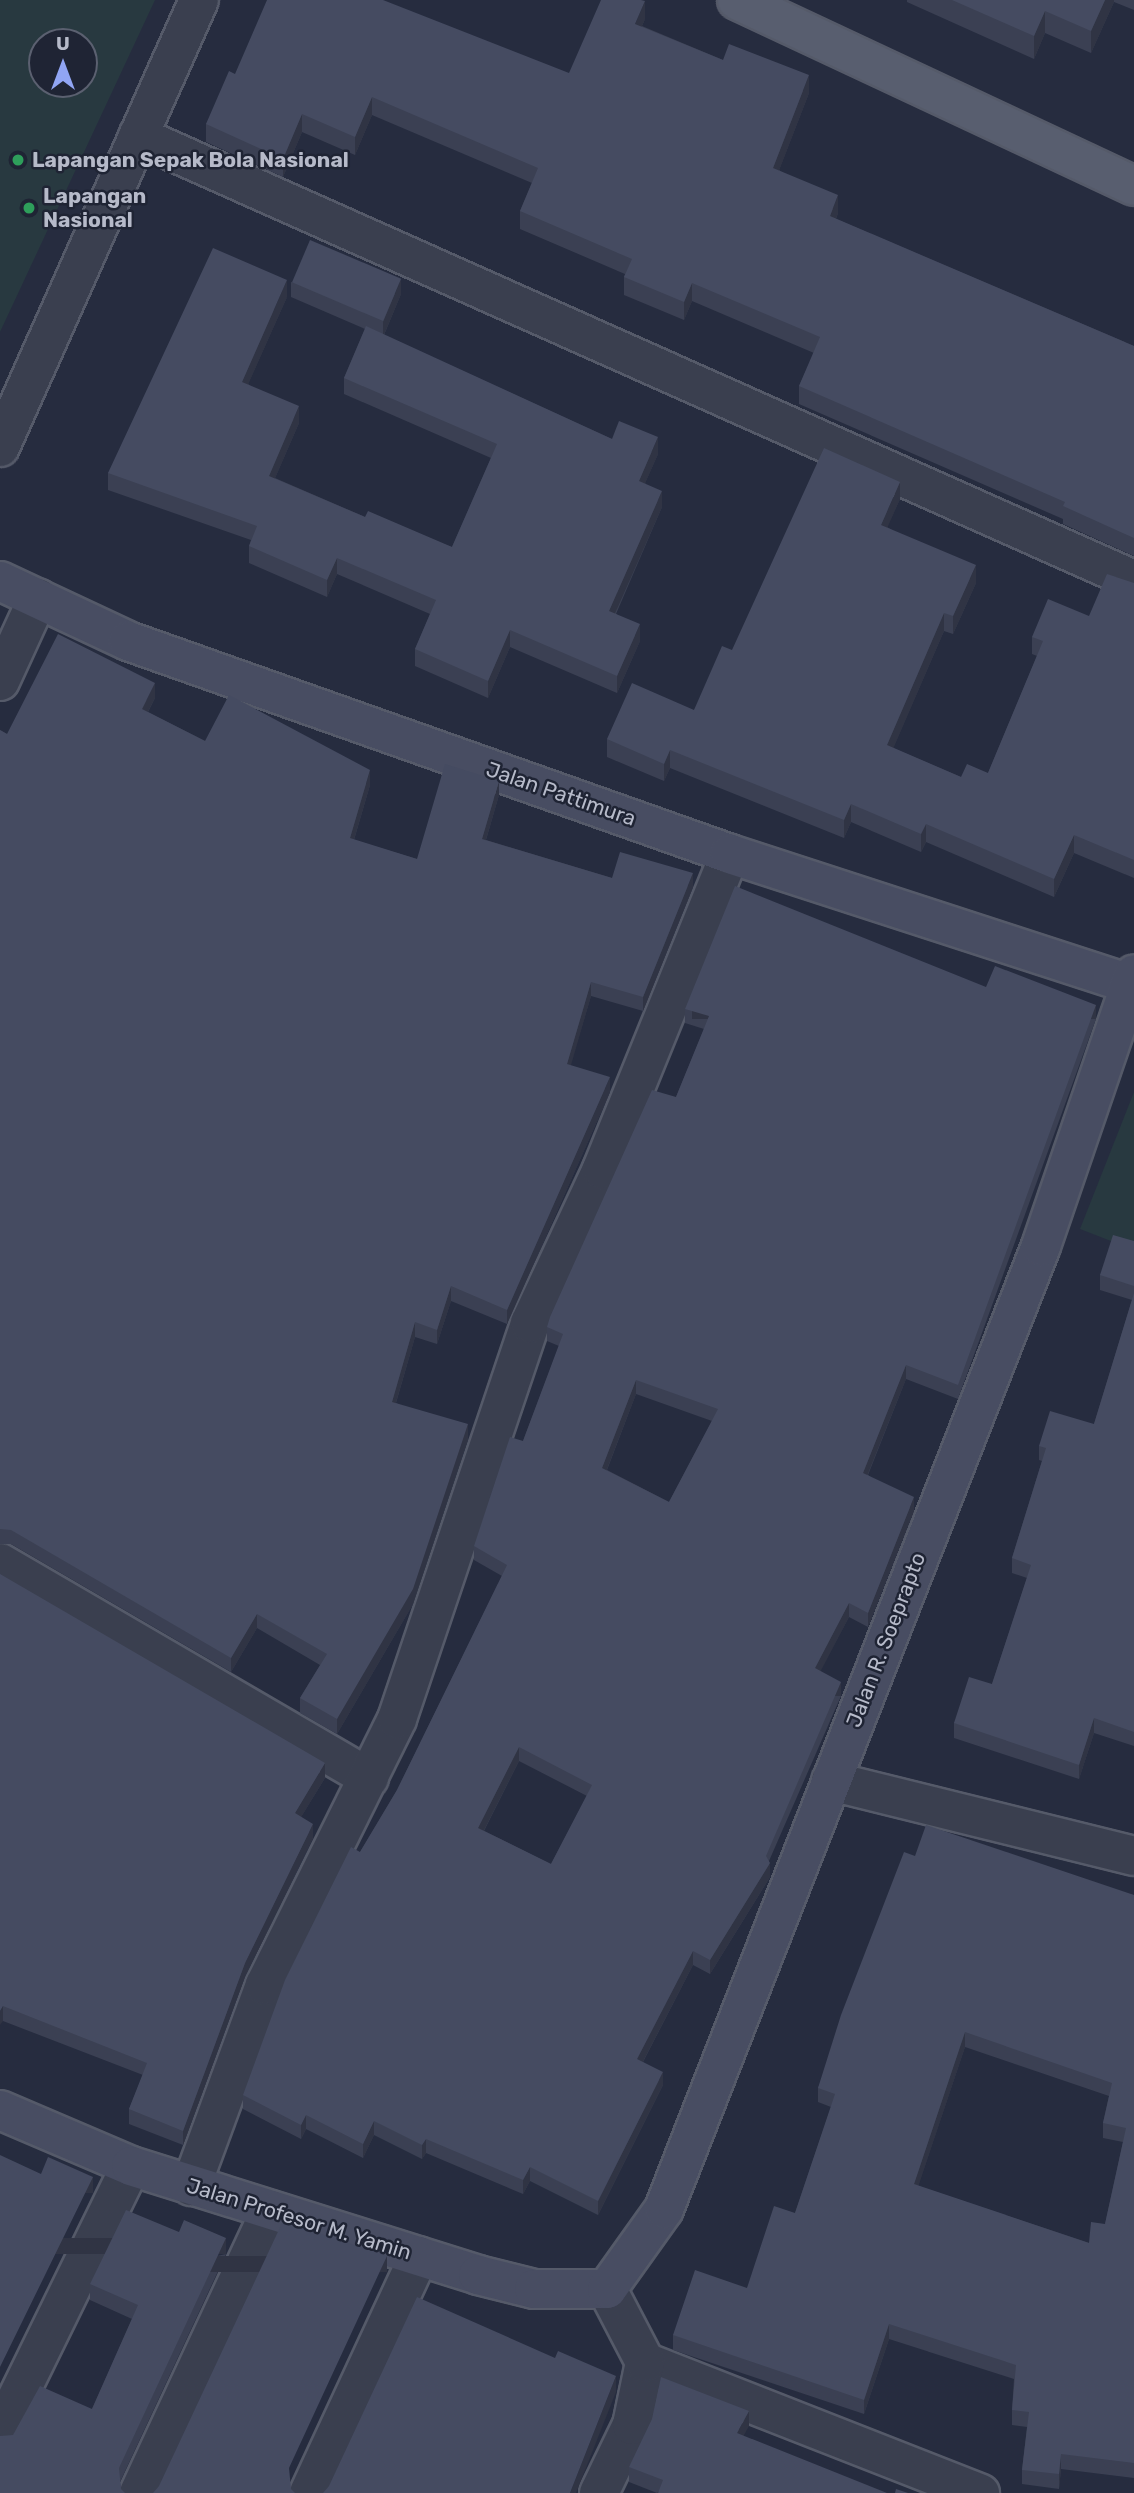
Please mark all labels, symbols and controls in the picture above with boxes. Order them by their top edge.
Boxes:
north arrow [28,28,98,98]
text: U [56,32,70,55]
place label: Lapangan Sepak Bola Nasional [32,147,349,173]
marker: Lapangan Sepak Bola Nasional [10,152,26,168]
place label: Lapangan Nasional [43,183,146,233]
marker: Lapangan Nasional [21,200,37,216]
street label: Jalan Pattimura [483,757,639,831]
street label: Jalan R. Soeprapto [841,1549,931,1731]
street label: Jalan Profesor M. Yamin [183,2173,415,2265]

